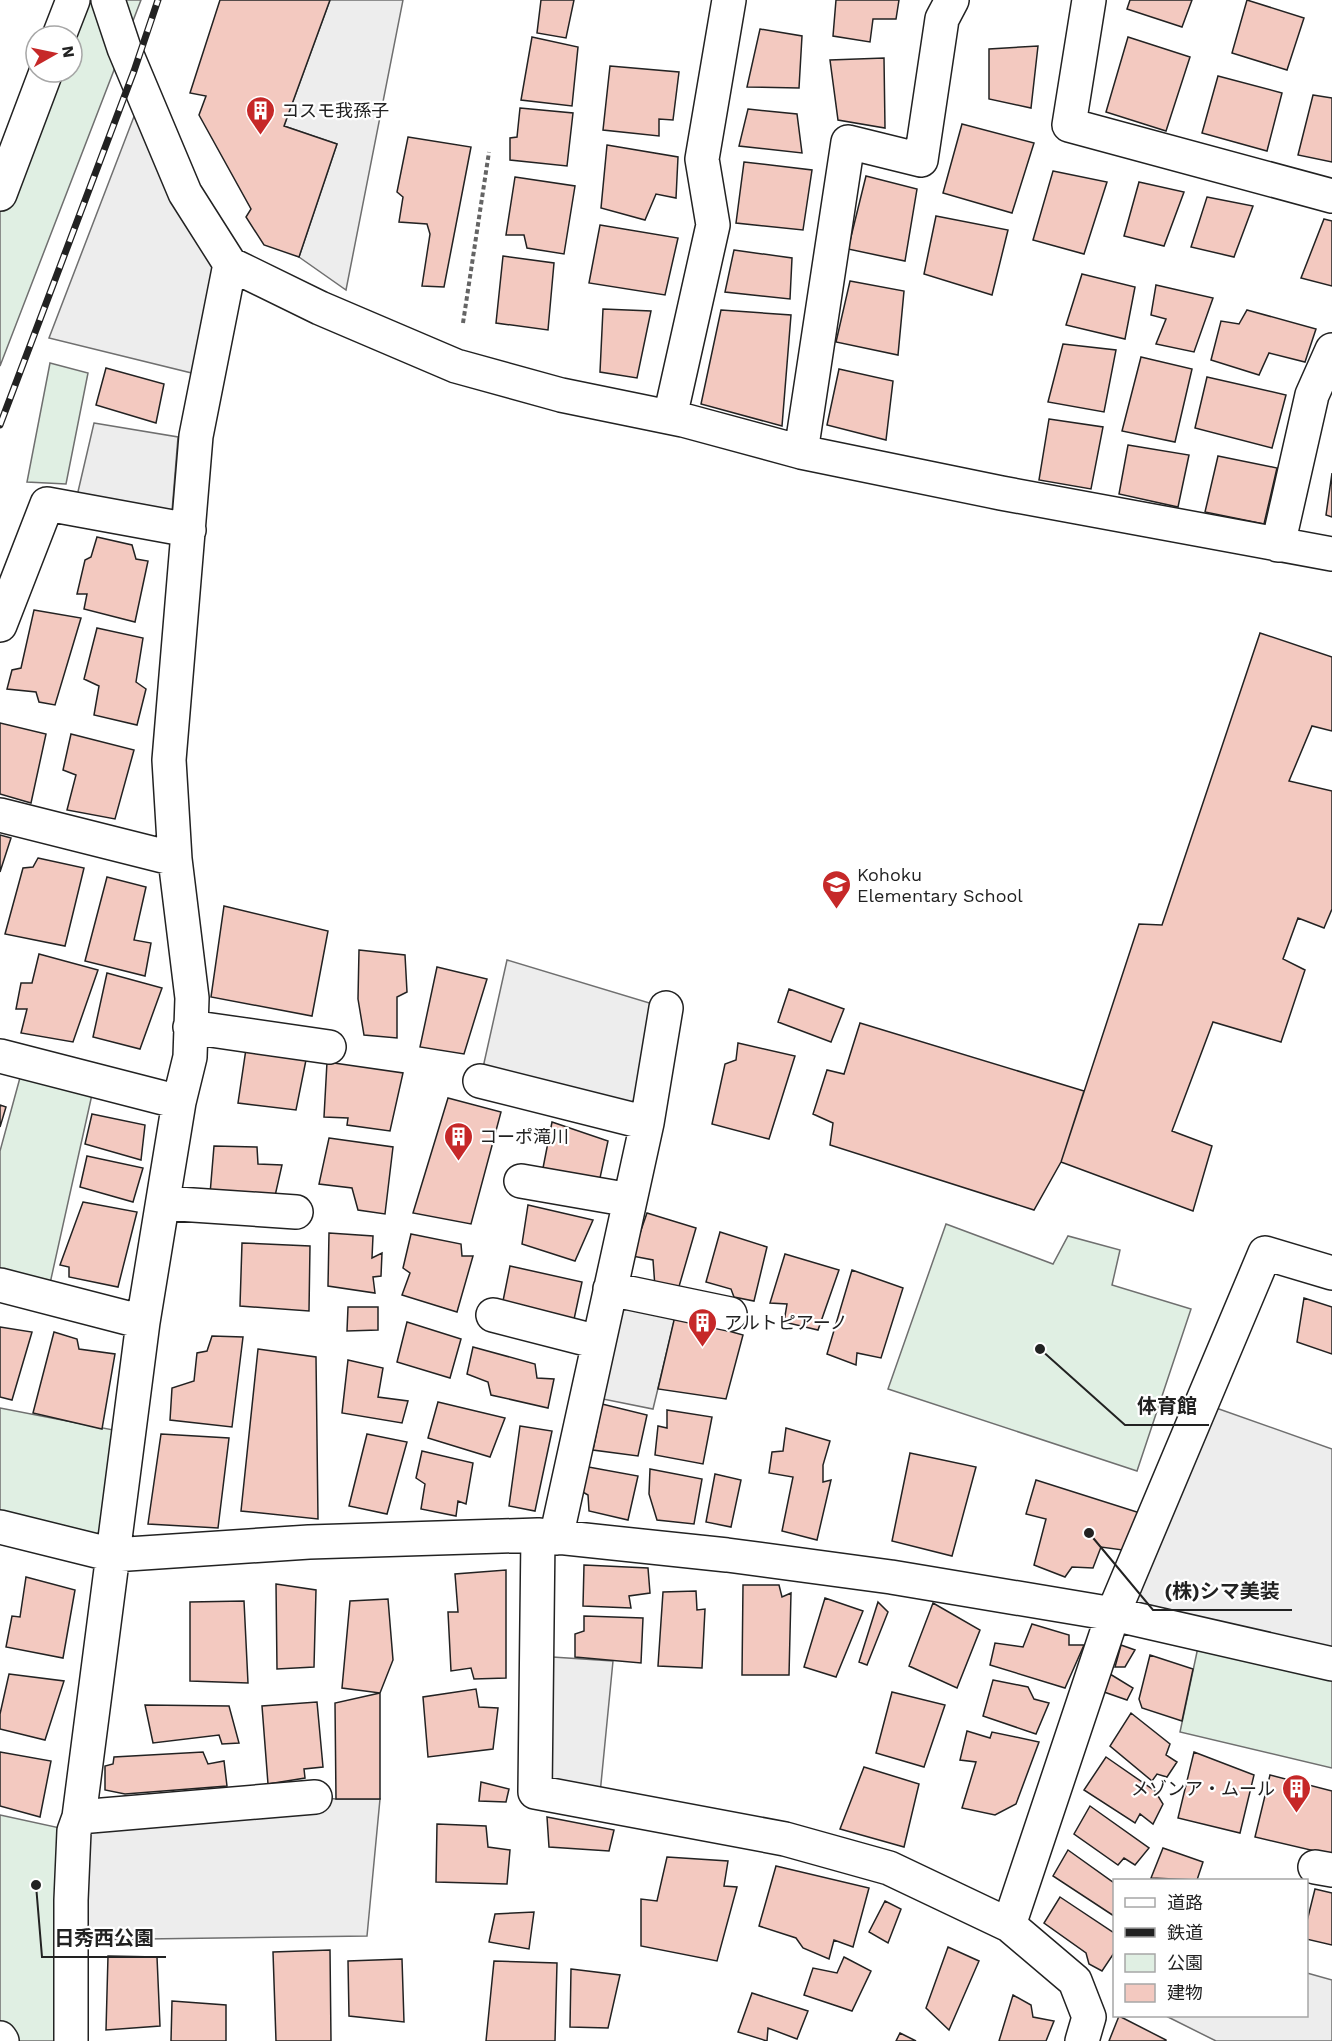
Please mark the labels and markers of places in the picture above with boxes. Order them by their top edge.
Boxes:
building icon: コスモ我孫子 [244,94,276,136]
place label: コスモ我孫子 [281,100,389,121]
place label: Kohoku Elementary School [857,864,1023,906]
school or university icon: Kohoku Elementary School [820,868,852,910]
building icon: コーポ滝川 [442,1120,474,1162]
place label: コーポ滝川 [479,1126,569,1147]
building icon: アルトピアーノ [687,1306,719,1348]
place label: アルトピアーノ [724,1312,848,1333]
callout: 体育館 [1125,1387,1209,1425]
callout: (株)シマ美装 [1153,1572,1292,1610]
building icon: メゾンア・ムール [1280,1772,1312,1814]
place label: メゾンア・ムール [1131,1778,1275,1799]
callout: 日秀西公園 [42,1919,166,1957]

